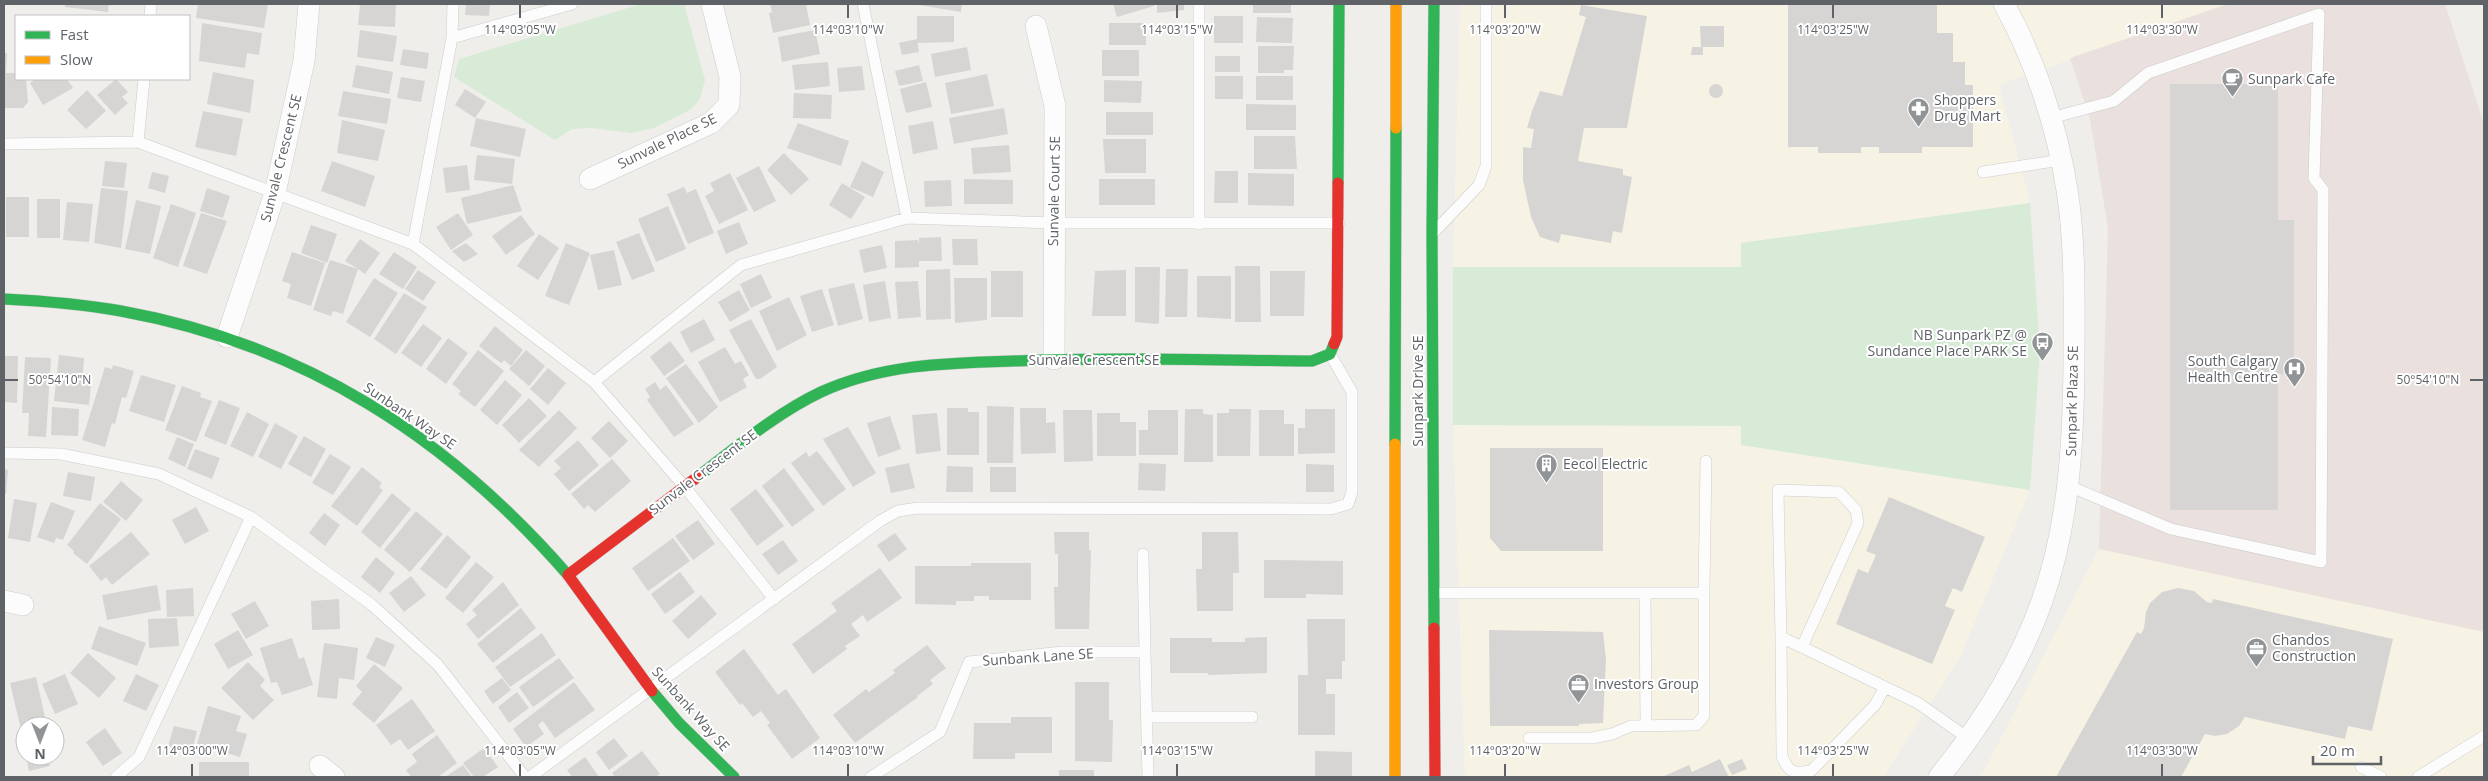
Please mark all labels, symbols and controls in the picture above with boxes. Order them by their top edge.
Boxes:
legend [15,15,190,80]
text: 114°03'05"W [484,21,556,38]
text: 114°03'10"W [812,21,884,38]
text: 114°03'15"W [1141,21,1213,38]
text: 114°03'20"W [1469,21,1541,38]
text: 114°03'25"W [1797,21,1869,38]
text: 114°03'30"W [2126,21,2198,38]
text: Fast [60,24,89,44]
text: Slow [60,49,93,69]
cafe icon: Sunpark Cafe [2220,67,2244,98]
place label: Sunpark Cafe [2248,69,2335,88]
place label: Shoppers Drug Mart [1934,90,2001,125]
street label: Sunvale Crescent SE [255,92,306,224]
pharmacy icon: Shoppers Drug Mart [1906,96,1930,127]
street label: Sunvale Place SE [614,108,720,173]
street label: Sunvale Court SE [1043,136,1064,246]
place label: NB Sunpark PZ @ Sundance Place PARK SE [1867,325,2027,360]
bus stop icon: NB Sunpark PZ @ Sundance Place PARK SE [2031,331,2055,362]
street label: Sunpark Drive SE [1408,335,1427,447]
street label: Sunpark Plaza SE [2061,345,2082,457]
street label: Sunvale Crescent SE [1029,350,1159,369]
place label: South Calgary Health Centre [2187,351,2279,386]
hospital icon: South Calgary Health Centre [2282,357,2306,388]
text: 50°54'10"N [29,371,91,388]
text: 50°54'10"N [2397,371,2459,388]
street label: Sunbank Way SE [360,378,460,454]
street label: Sunvale Crescent SE [645,425,761,519]
building icon: Eecol Electric [1535,452,1559,483]
place label: Eecol Electric [1563,454,1648,473]
place label: Chandos Construction [2272,630,2356,665]
office icon: Chandos Construction [2244,636,2268,667]
street label: Sunbank Lane SE [982,643,1094,670]
street label: Sunbank Way SE [648,662,734,755]
office icon: Investors Group [1566,672,1590,703]
place label: Investors Group [1594,674,1699,693]
north arrow [15,716,65,766]
scale bar [2313,734,2380,766]
text: 20 m [2320,740,2355,760]
text: 114°03'00"W [156,742,228,759]
text: 114°03'05"W [484,742,556,759]
text: 114°03'10"W [812,742,884,759]
text: 114°03'15"W [1141,742,1213,759]
text: 114°03'20"W [1469,742,1541,759]
text: 114°03'25"W [1797,742,1869,759]
text: 114°03'30"W [2126,742,2198,759]
text: N [34,745,46,764]

